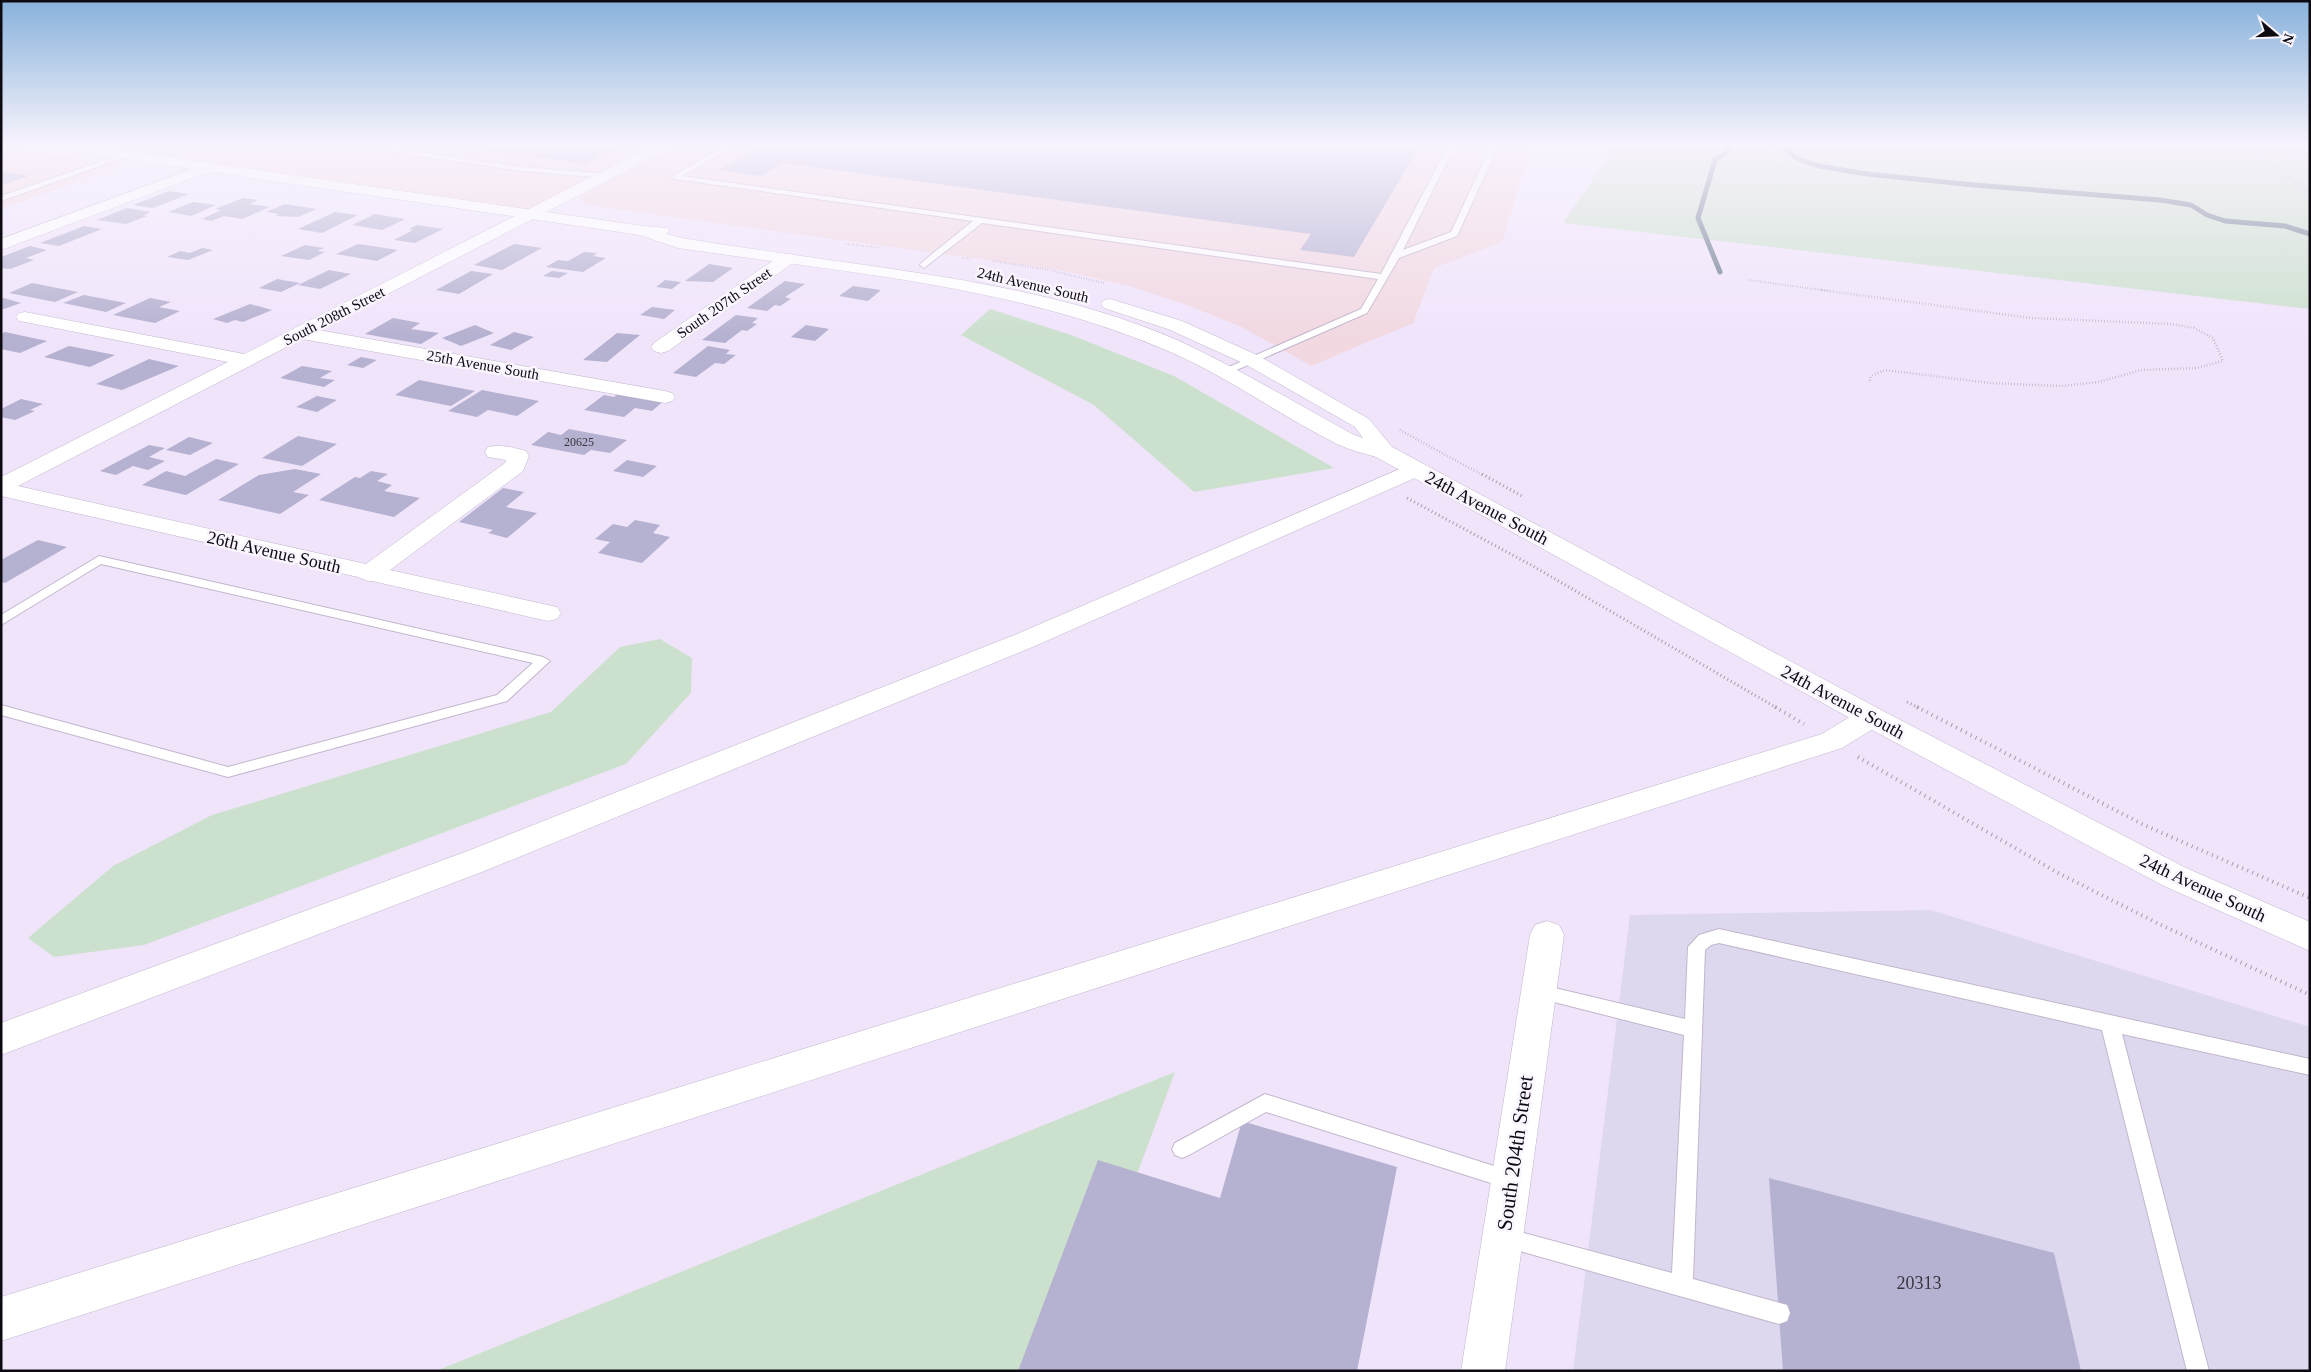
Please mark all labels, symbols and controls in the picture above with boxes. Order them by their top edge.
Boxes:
north arrow [2251,10,2301,60]
text: N [2279,32,2297,46]
street label: South 207th Street [674,264,775,342]
street label: 24th Avenue South [976,264,1091,306]
street label: South 208th Street [281,283,388,348]
street label: 25th Avenue South [426,347,541,383]
house number: 20625 [564,435,594,449]
street label: 24th Avenue South [1422,467,1552,549]
street label: 26th Avenue South [205,527,343,577]
street label: 24th Avenue South [1778,661,1908,743]
street label: 24th Avenue South [2137,850,2269,926]
street label: South 204th Street [1492,1074,1538,1232]
house number: 20313 [1897,1273,1942,1293]

